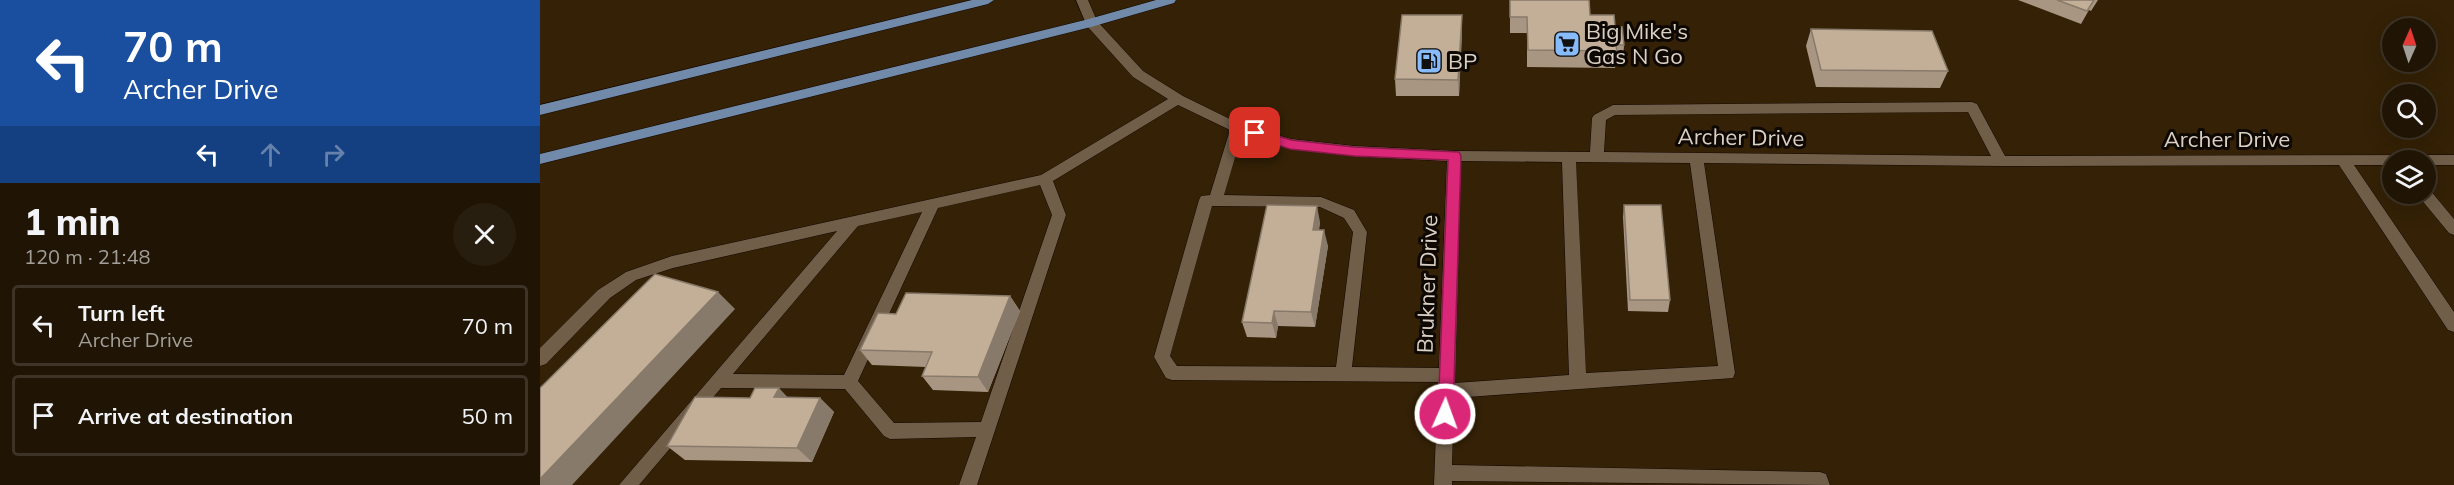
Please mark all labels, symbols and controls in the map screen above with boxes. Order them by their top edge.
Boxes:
place label: Big Mike's Gas N Go [1586,17,1688,70]
north arrow [2382,18,2436,72]
map controls [2382,18,2436,204]
text: 70 m [123,20,223,73]
icon: left [24,24,102,102]
supermarket icon: Big Mike's Gas N Go [1552,29,1582,59]
fuel station icon: BP [1414,46,1444,76]
place label: BP [1448,47,1477,75]
text: Archer Drive [123,72,278,106]
button: search [2382,84,2436,138]
pin [1229,107,1280,158]
icon: arrive [1238,116,1271,149]
street label: Archer Drive [1677,122,1805,152]
street label: Archer Drive [2164,125,2290,153]
icon: left [191,138,224,171]
icon: ahead [254,138,287,171]
icon: right [317,138,350,171]
button: layers [2382,150,2436,204]
text: 1 min [24,199,120,244]
button: close [453,203,516,266]
street label: Brukner Drive [1411,214,1443,354]
text: 120 m · 21:48 [24,244,150,269]
text: Turn left [78,299,165,327]
icon: left [27,309,60,342]
text: 70 m [462,312,513,340]
text: Archer Drive [78,327,193,352]
position arrow [1413,382,1477,446]
icon: arrive [27,399,60,432]
text: Arrive at destination [78,402,293,430]
text: 50 m [462,402,513,430]

